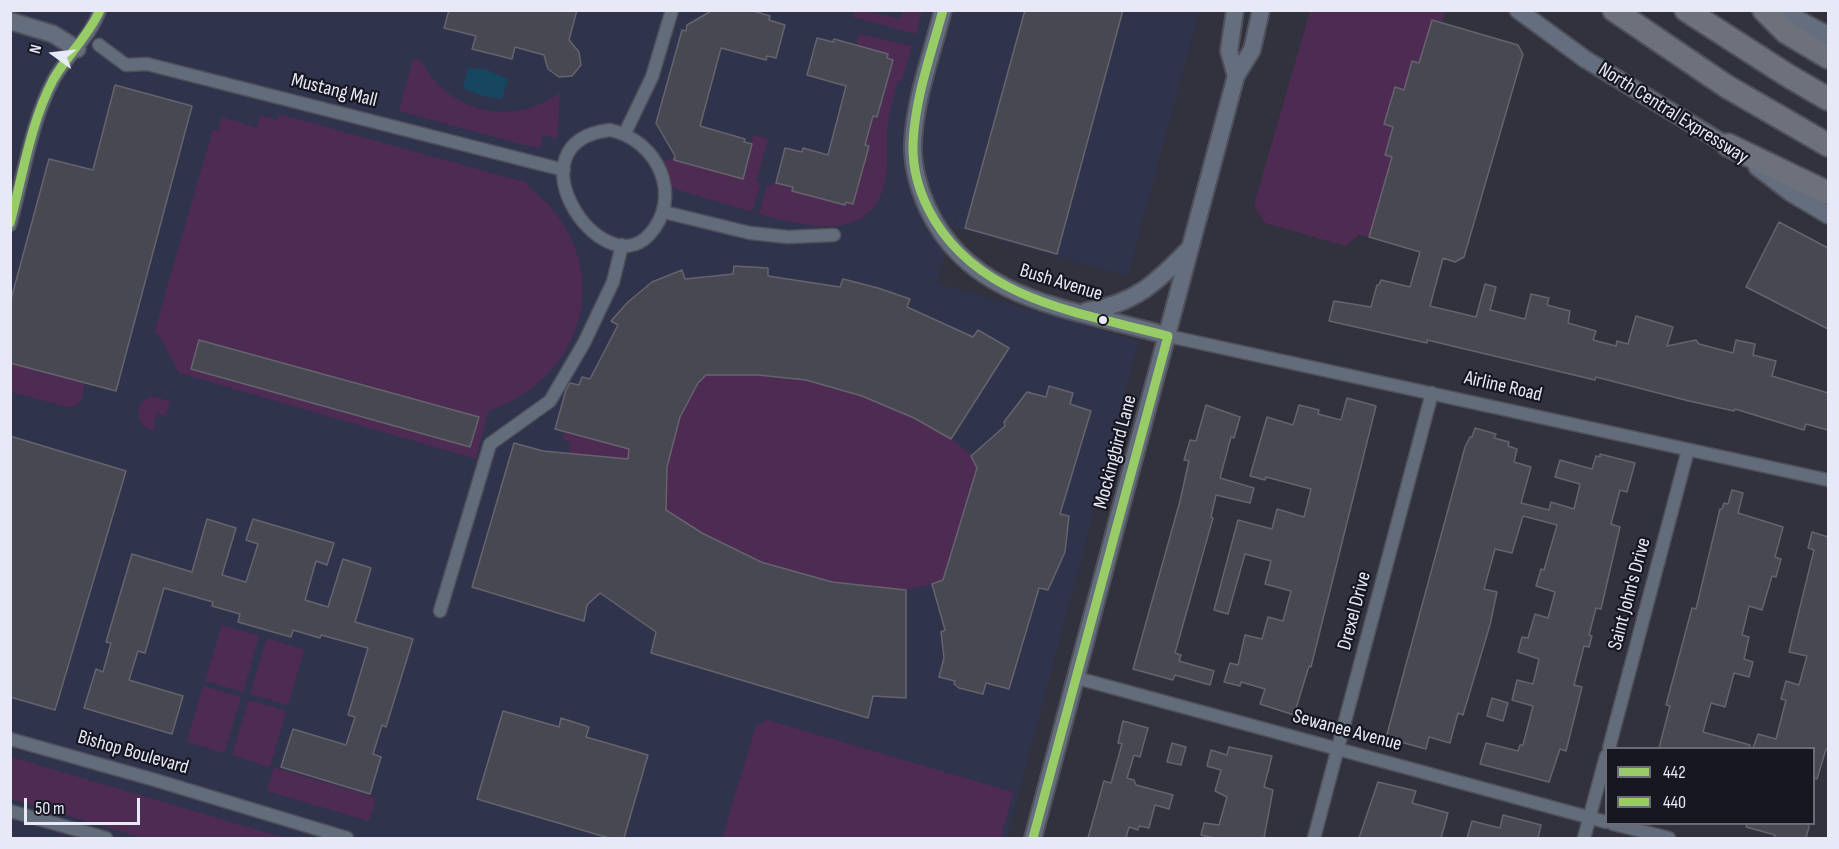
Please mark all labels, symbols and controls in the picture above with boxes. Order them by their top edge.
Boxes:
north arrow [24,24,84,84]
text: N [26,43,46,56]
street label: North Central Expressway [1593,58,1753,170]
street label: Mustang Mall [288,69,380,113]
street label: Bush Avenue [1017,259,1105,307]
unlabelled marker [1097,314,1109,326]
street label: Airline Road [1462,366,1544,408]
street label: Mockingbird Lane [1089,393,1143,511]
street label: Saint John's Drive [1604,535,1656,653]
street label: Drexel Drive [1333,569,1377,653]
street label: Sewanee Avenue [1290,705,1404,757]
street label: Bishop Boulevard [75,726,191,780]
legend [1605,747,1815,825]
text: 442 [1663,762,1686,783]
scale bar [27,786,142,824]
text: 440 [1663,792,1686,813]
text: 50 m [35,798,65,819]

